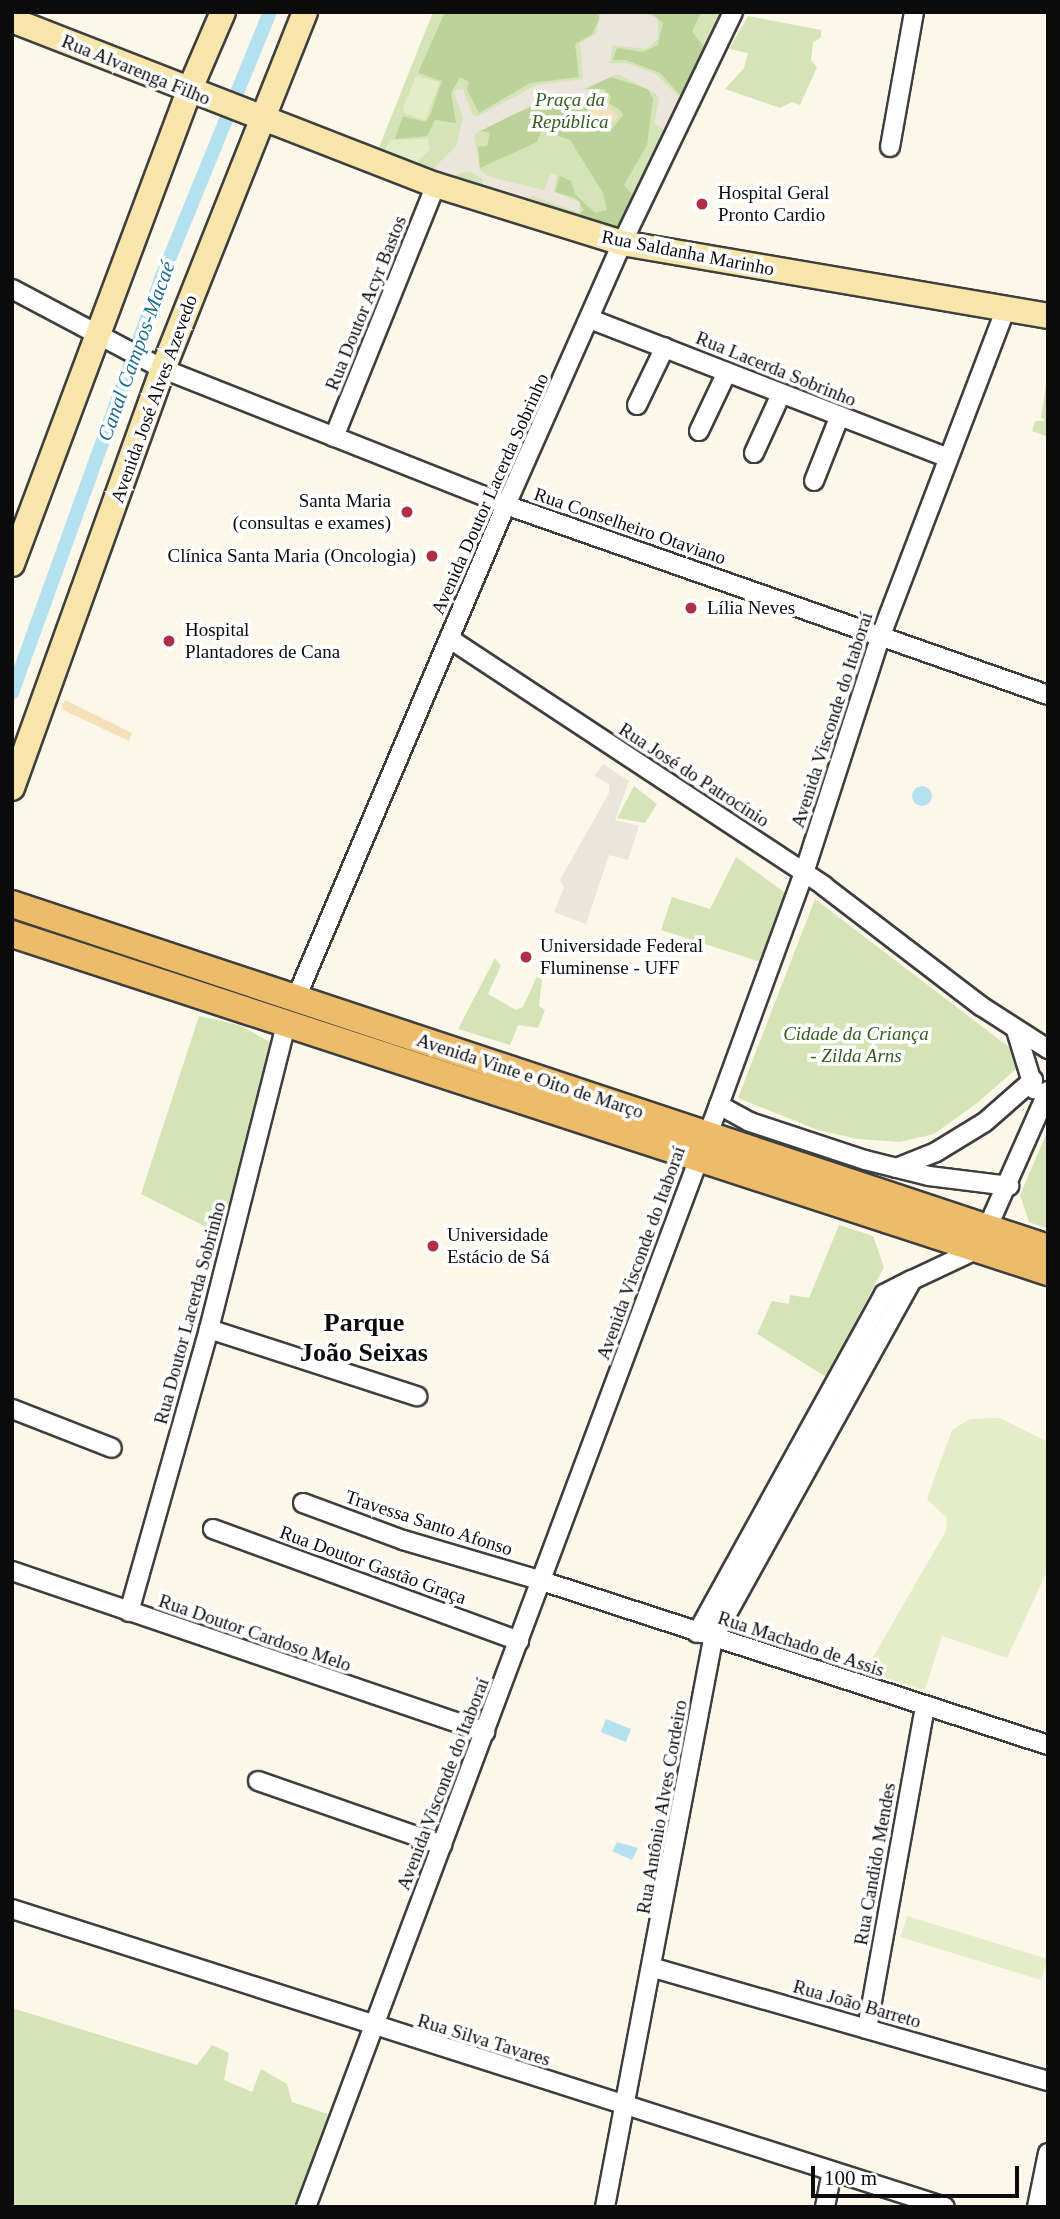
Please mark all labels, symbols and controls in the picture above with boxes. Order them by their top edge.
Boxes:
street label: Rua Alvarenga Filho [58,30,214,110]
park label: Praça da República [531,89,609,133]
place label: Hospital Geral Pronto Cardio [718,182,829,226]
marker: Hospital Geral Pronto Cardio [692,194,712,214]
street label: Rua Doutor Acyr Bastos [320,212,412,394]
street label: Rua Saldanha Marinho [600,225,776,281]
water label: Canal Campos-Macaé [92,258,180,444]
street label: Avenida José Alves Azevedo [105,291,203,507]
street label: Rua Lacerda Sobrinho [692,326,860,412]
street label: Avenida Doutor Lacerda Sobrinho [426,370,554,618]
street label: Rua Conselheiro Otaviano [531,482,729,570]
place label: Santa Maria (consultas e exames) [233,490,391,534]
marker: Santa Maria (consultas e exames) [397,502,417,522]
place label: Clínica Santa Maria (Oncologia) [167,545,416,567]
marker: Clínica Santa Maria (Oncologia) [422,546,442,566]
place label: Lília Neves [707,597,795,619]
marker: Lília Neves [681,598,701,618]
street label: Avenida Visconde do Itaboraí [786,609,878,831]
place label: Hospital Plantadores de Cana [185,619,340,663]
marker: Hospital Plantadores de Cana [159,631,179,651]
street label: Rua José do Patrocínio [615,718,773,832]
place label: Universidade Federal Fluminense - UFF [540,935,703,979]
marker: Universidade Federal Fluminense - UFF [518,949,534,965]
park label: Cidade da Criança - Zilda Arns [783,1023,929,1067]
street label: Avenida Vinte e Oito de Março [414,1028,646,1124]
street label: Avenida Visconde do Itaboraí [592,1143,690,1363]
street label: Rua Doutor Lacerda Sobrinho [149,1199,231,1427]
place label: Universidade Estácio de Sá [447,1224,549,1268]
marker: Universidade Estácio de Sá [425,1238,441,1254]
district label: Parque João Seixas [300,1307,428,1368]
street label: Travessa Santo Afonso [342,1485,516,1561]
street label: Rua Doutor Gastão Graça [277,1521,469,1609]
street label: Rua Doutor Cardoso Melo [156,1589,354,1677]
street label: Rua Machado de Assis [714,1606,888,1682]
street label: Avenida Visconde do Itaboraí [392,1674,494,1894]
street label: Rua Antônio Alves Cordeiro [632,1697,692,1917]
street label: Rua Candido Mendes [849,1781,901,1947]
street label: Rua João Barreto [790,1975,924,2033]
street label: Rua Silva Tavares [415,2009,553,2071]
scale bar [815,2152,1023,2196]
text: 100 m [824,2166,877,2190]

